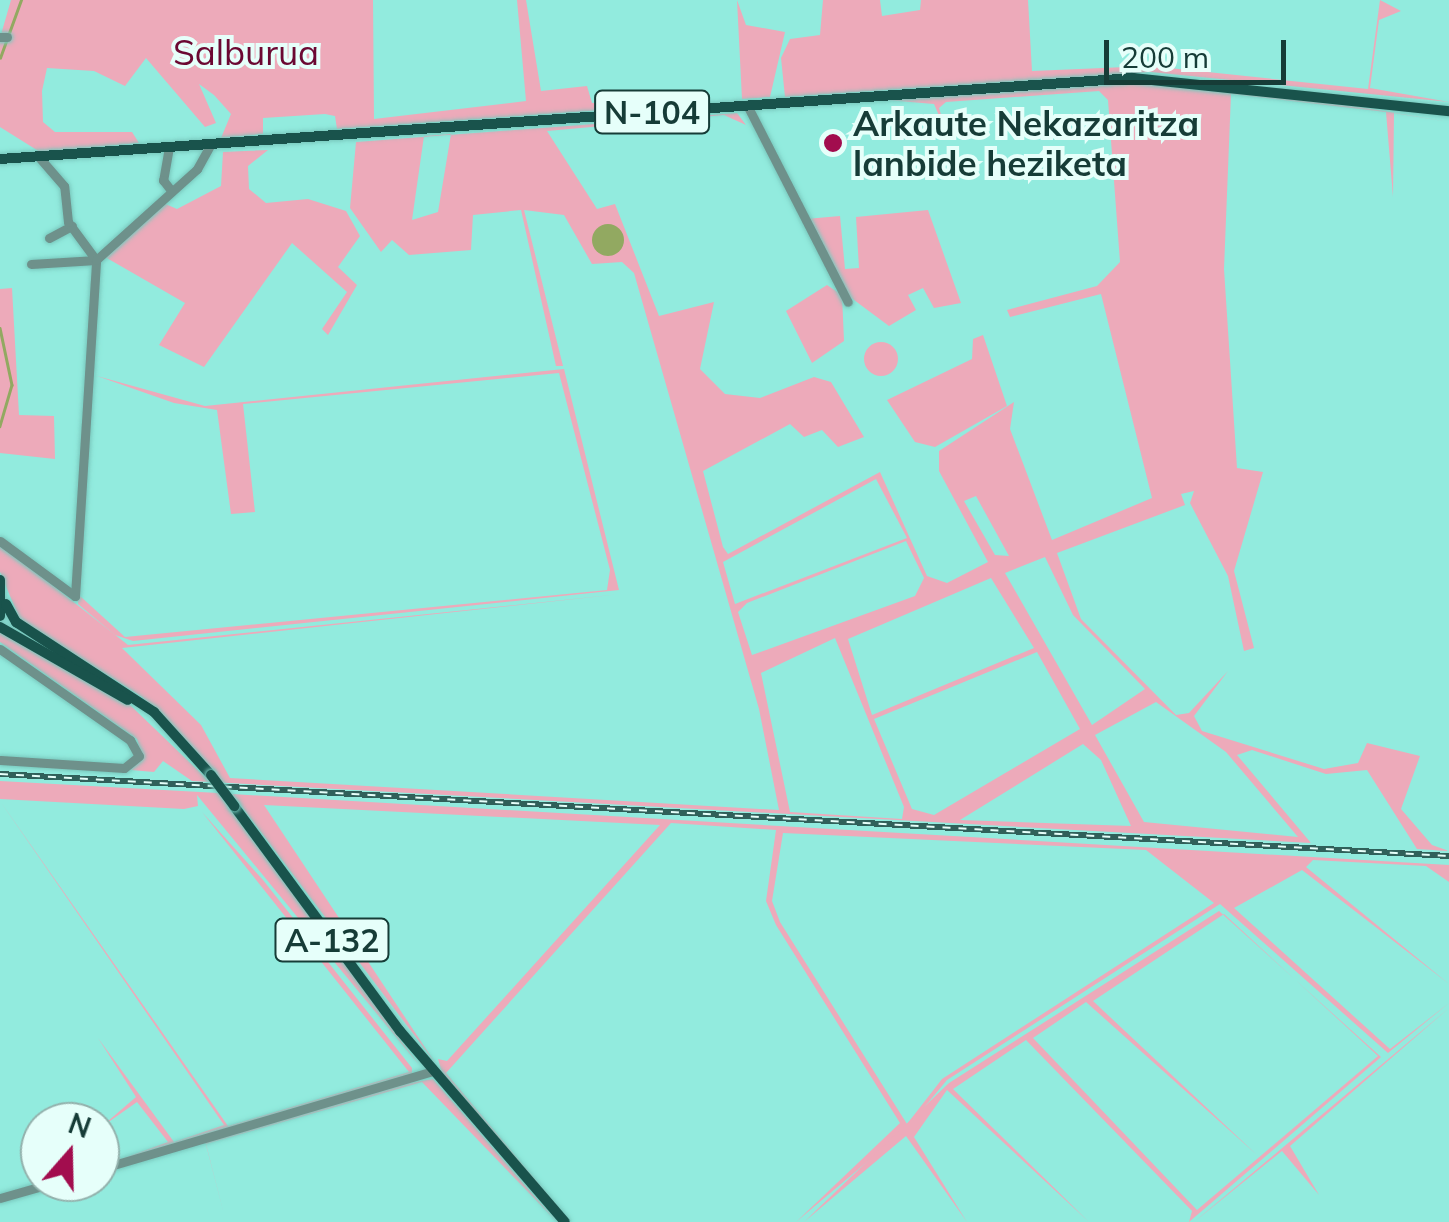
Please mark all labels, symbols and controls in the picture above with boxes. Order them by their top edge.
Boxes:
scale bar [1109,20,1292,82]
park label: Salburua [173,31,319,73]
text: 200 m [1121,38,1209,76]
road number: N-104 [592,85,712,139]
place label: Arkaute Nekazaritza lanbide heziketa [853,102,1199,184]
marker: Arkaute Nekazaritza lanbide heziketa [822,132,844,154]
road number: A-132 [272,913,392,967]
north arrow [20,1102,120,1202]
text: N [64,1105,96,1145]

